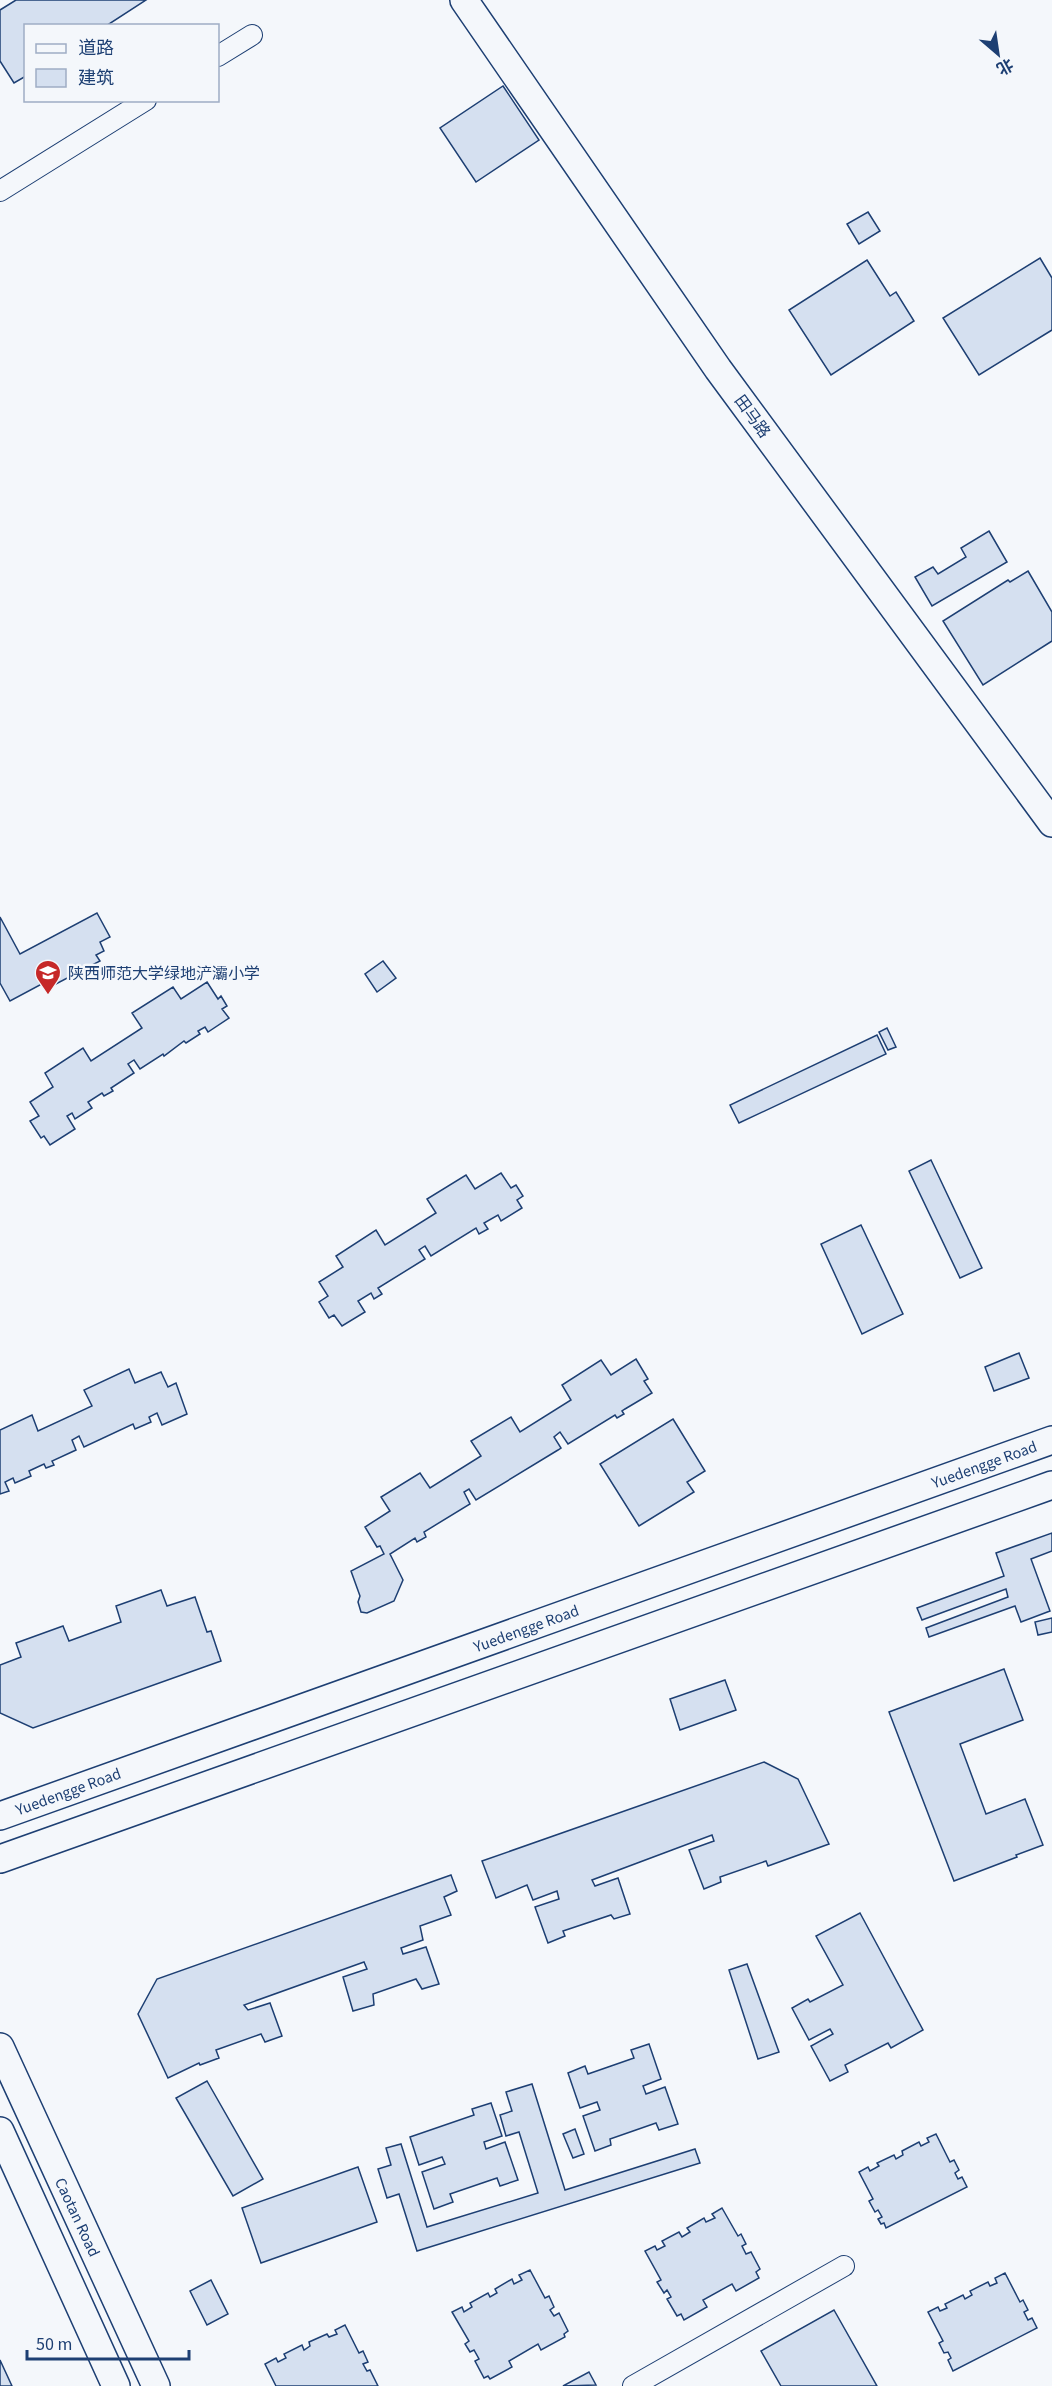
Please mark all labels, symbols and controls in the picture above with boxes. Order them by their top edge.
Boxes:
legend [24,24,219,102]
north arrow [968,24,1028,84]
text: 道路 [78,36,114,61]
text: 北 [992,53,1017,80]
text: 建筑 [78,66,114,91]
street label: 田马路 [729,391,775,442]
school or university icon: 陕西师范大学绿地浐灞小学 [33,958,63,996]
place label: 陕西师范大学绿地浐灞小学 [68,963,260,985]
street label: Yuedengge Road [928,1436,1040,1495]
street label: Yuedengge Road [470,1600,582,1659]
street label: Yuedengge Road [12,1763,124,1822]
street label: Caotan Road [49,2174,105,2261]
scale bar [27,2323,189,2361]
text: 50 m [36,2332,72,2357]

